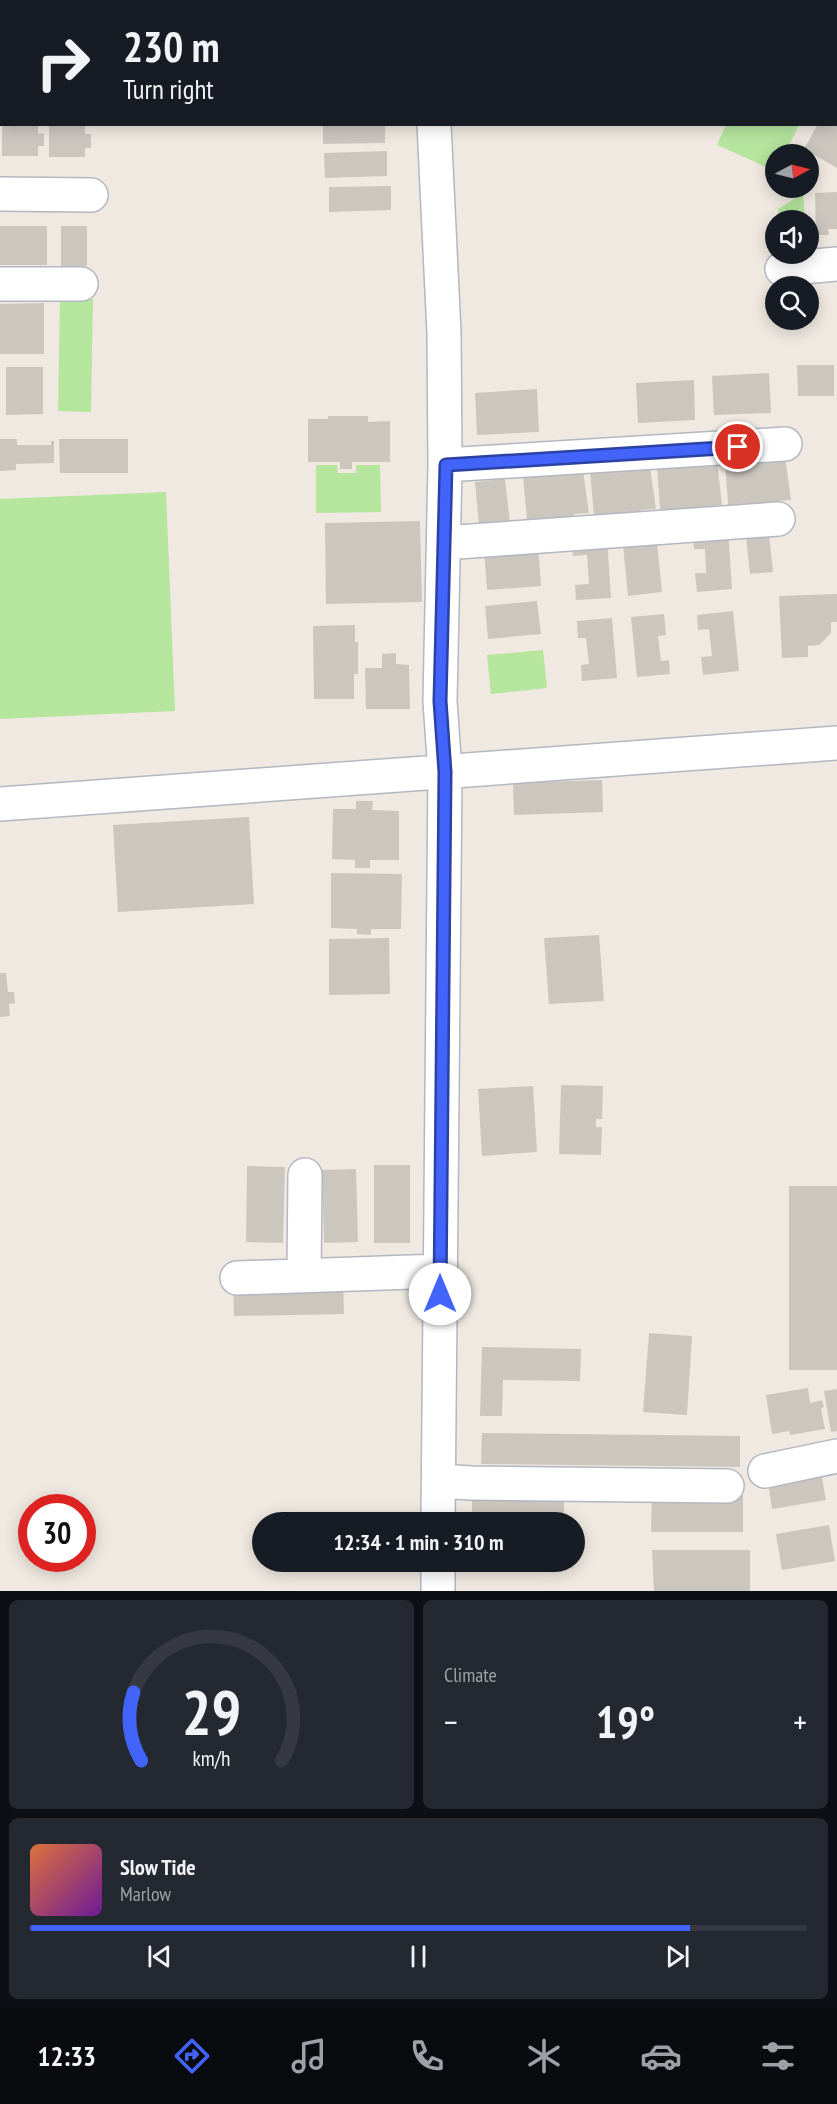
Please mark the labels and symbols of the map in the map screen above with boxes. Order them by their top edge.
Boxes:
north arrow [765,144,819,198]
pin [712,421,763,472]
position arrow [408,1262,472,1326]
speed limit sign: 30 [18,1494,96,1572]

